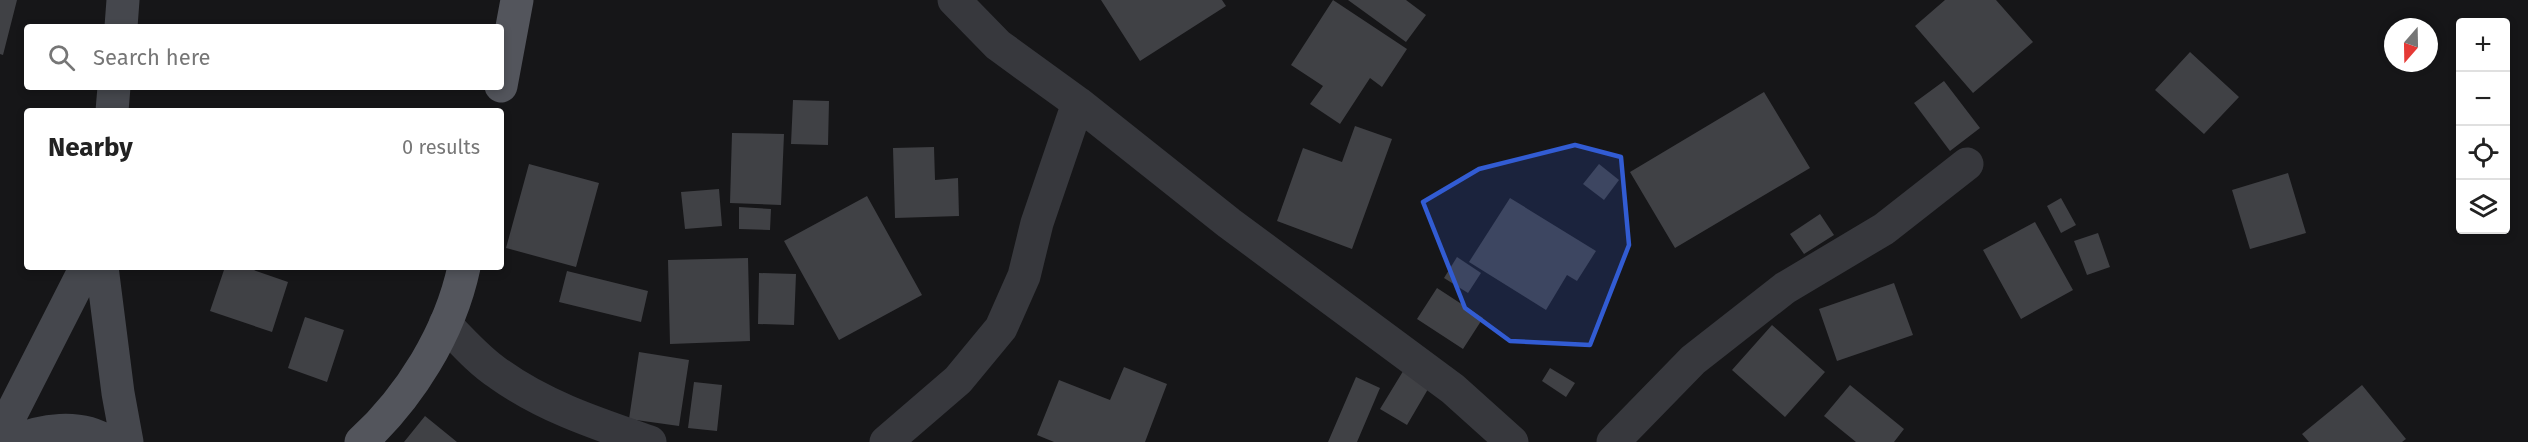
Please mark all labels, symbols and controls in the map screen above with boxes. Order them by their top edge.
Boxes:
north arrow [2384,18,2438,72]
map controls [2456,18,2510,234]
button: + [2456,18,2510,72]
search box [24,24,504,90]
icon: search [45,41,78,74]
text: Search here [93,44,211,71]
button: − [2456,72,2510,126]
button: locate [2456,126,2510,180]
text: Nearby [48,132,133,163]
text: 0 results [402,135,480,159]
button: layers [2456,180,2510,234]

